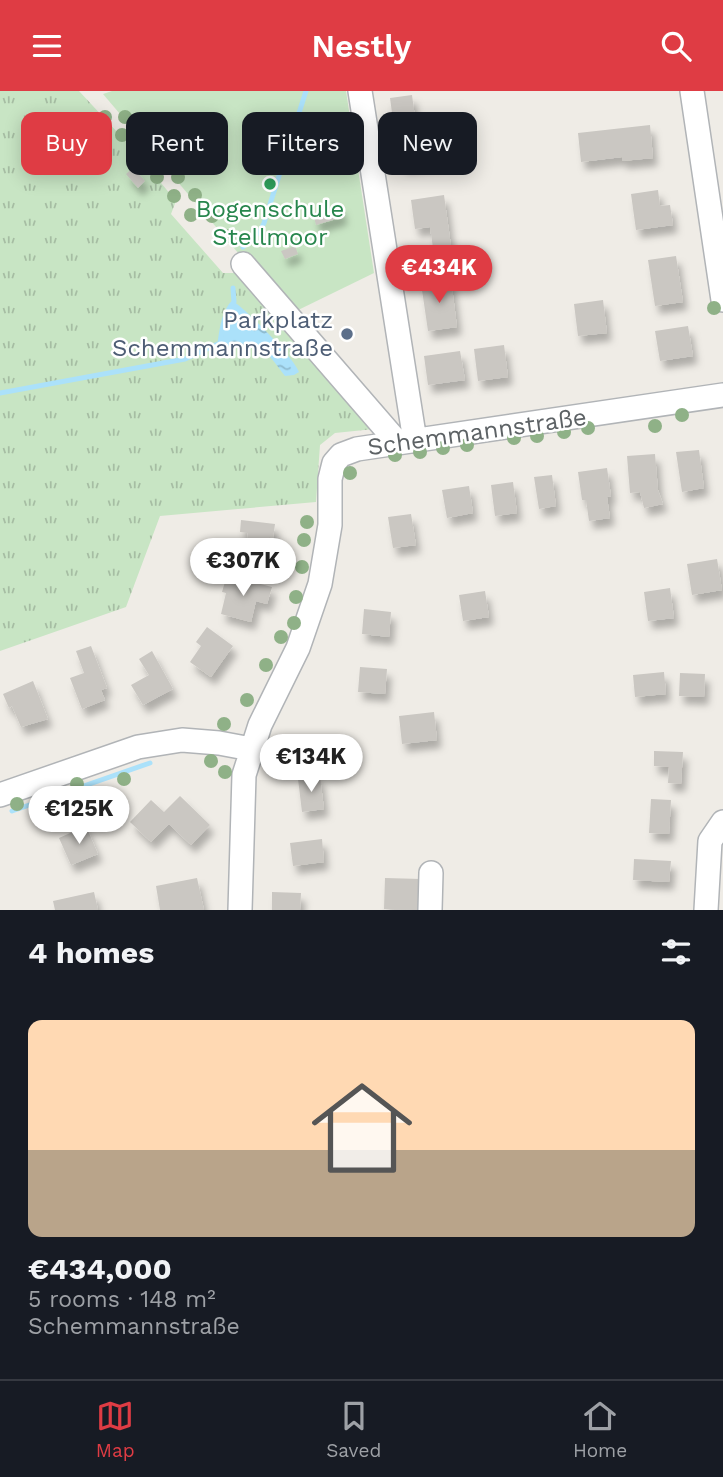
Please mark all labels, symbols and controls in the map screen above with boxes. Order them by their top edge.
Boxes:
icon: menu [28,27,66,65]
text: Nestly [312,27,411,65]
icon: search [657,27,695,65]
chip: Buy [21,112,112,175]
chip: Rent [126,112,228,175]
chip: Filters [242,112,364,175]
chip: New [378,112,477,175]
marker: Bogenschule Stellmoor [262,176,278,192]
place label: Bogenschule Stellmoor [196,195,344,251]
pin: €434K [390,245,488,305]
text: €434K [401,254,477,281]
place label: Parkplatz Schemmannstraße [112,306,333,362]
marker: Parkplatz Schemmannstraße [339,326,355,342]
street label: Schemmannstraße [366,403,588,461]
pin: €307K [194,539,292,598]
text: €307K [206,547,280,574]
pin: €134K [262,735,360,794]
text: €134K [276,743,346,770]
pin: €125K [30,787,128,846]
text: €125K [44,795,114,822]
icon: filters [657,933,695,971]
text: 4 homes [28,935,154,970]
icon: home [299,1065,425,1191]
text: €434,000 [28,1251,172,1286]
text: 5 rooms · 148 m² [28,1286,216,1313]
text: Schemmannstraße [28,1313,240,1340]
tab: Map [96,1397,135,1462]
tab: Saved [326,1397,381,1462]
tab: Home [573,1397,627,1462]

